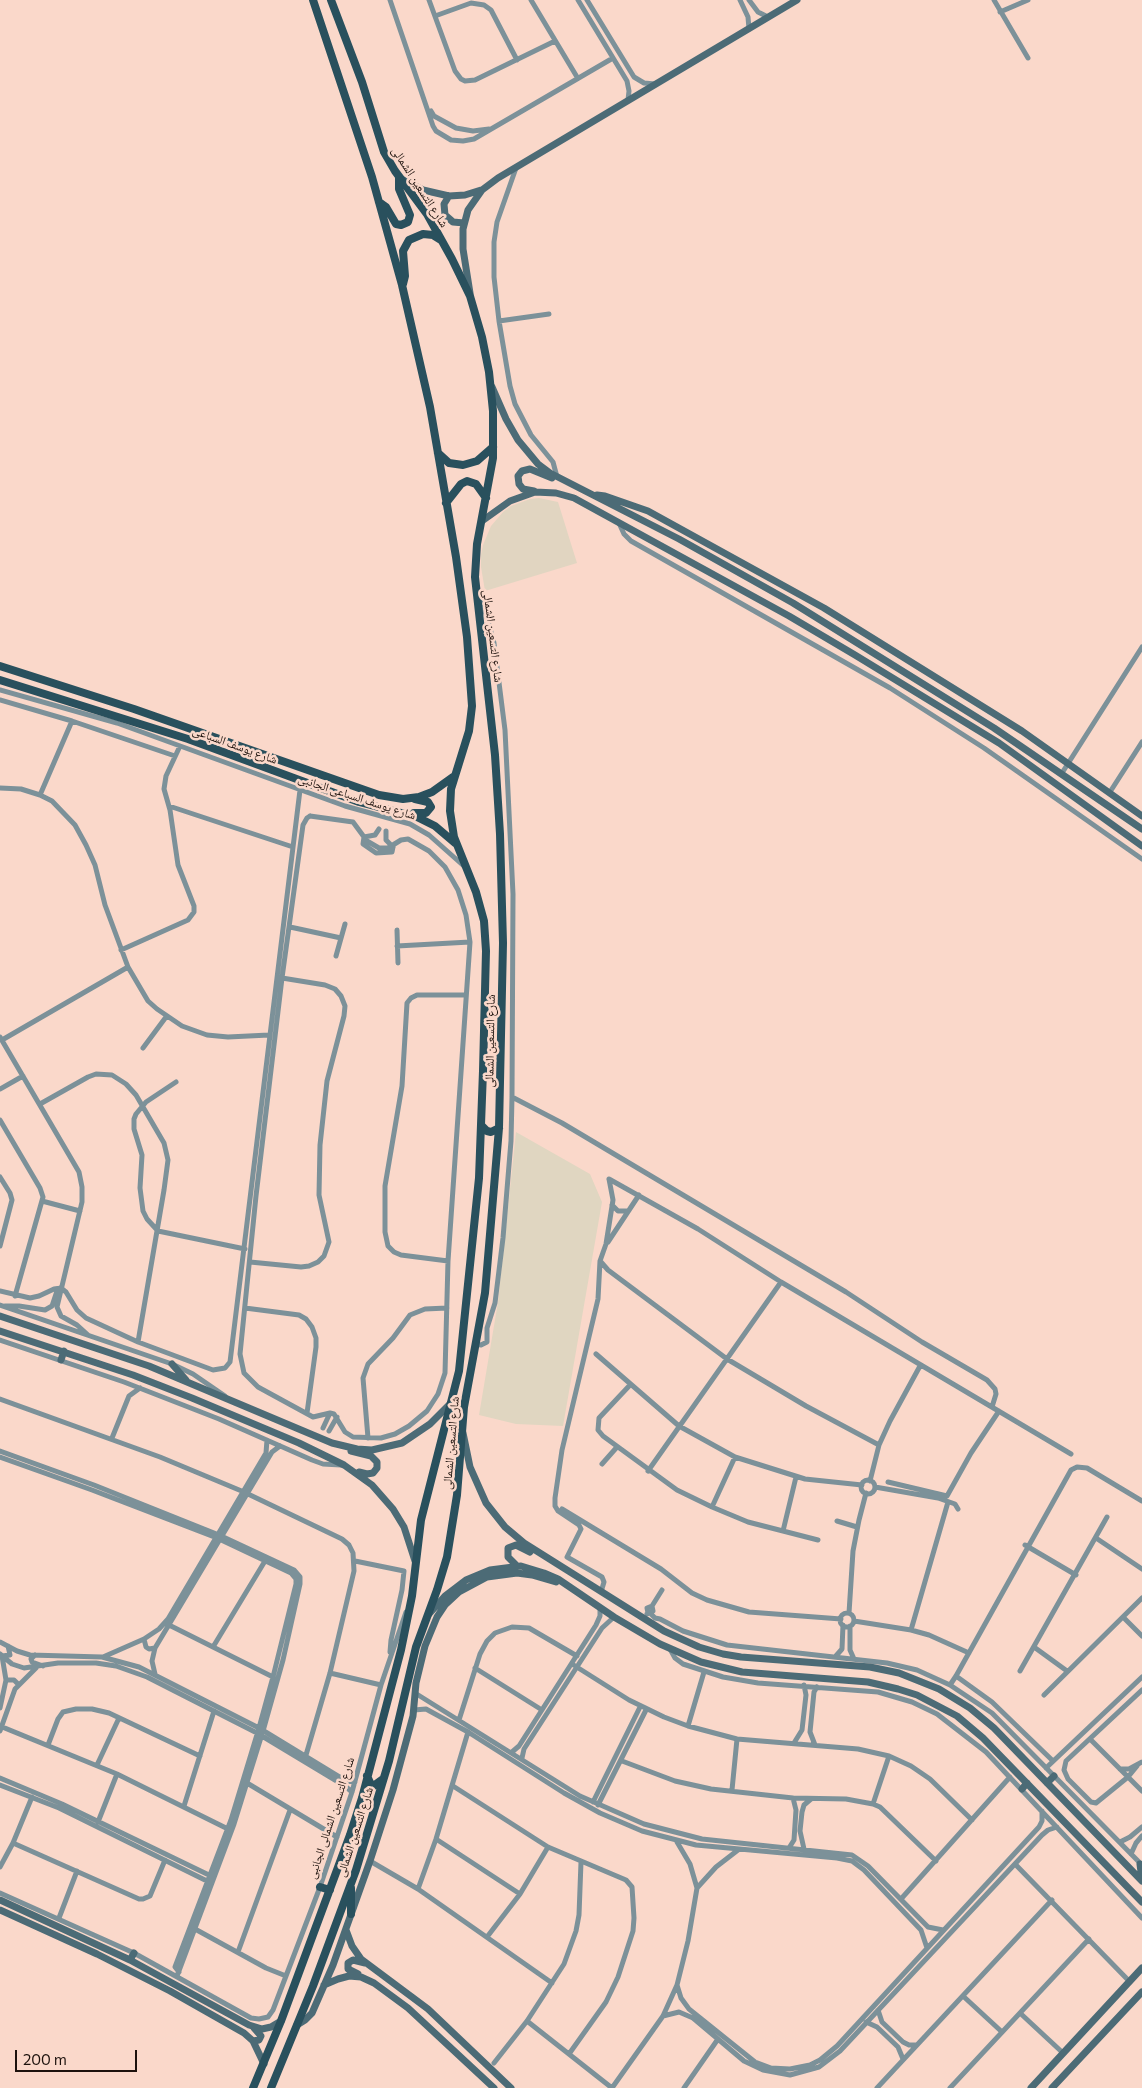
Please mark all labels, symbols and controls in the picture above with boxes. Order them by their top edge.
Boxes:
street label: شارع التسعين الشمالى [388,144,452,230]
street label: شارع التسعين الشمالى [480,589,506,683]
street label: شارع يوسف السباعى [191,723,279,767]
street label: شارع يوسف السباعى الجانبى [296,771,418,823]
street label: شارع التسعين الشمالى [482,994,498,1088]
street label: شارع التسعين الشمالى [440,1396,462,1490]
street label: شارع التسعين الشمالى الجانبى [304,1755,358,1881]
street label: شارع التسعين الشمالى [334,1785,376,1879]
scale bar [18,2040,140,2072]
text: 200 m [23,2050,67,2068]

